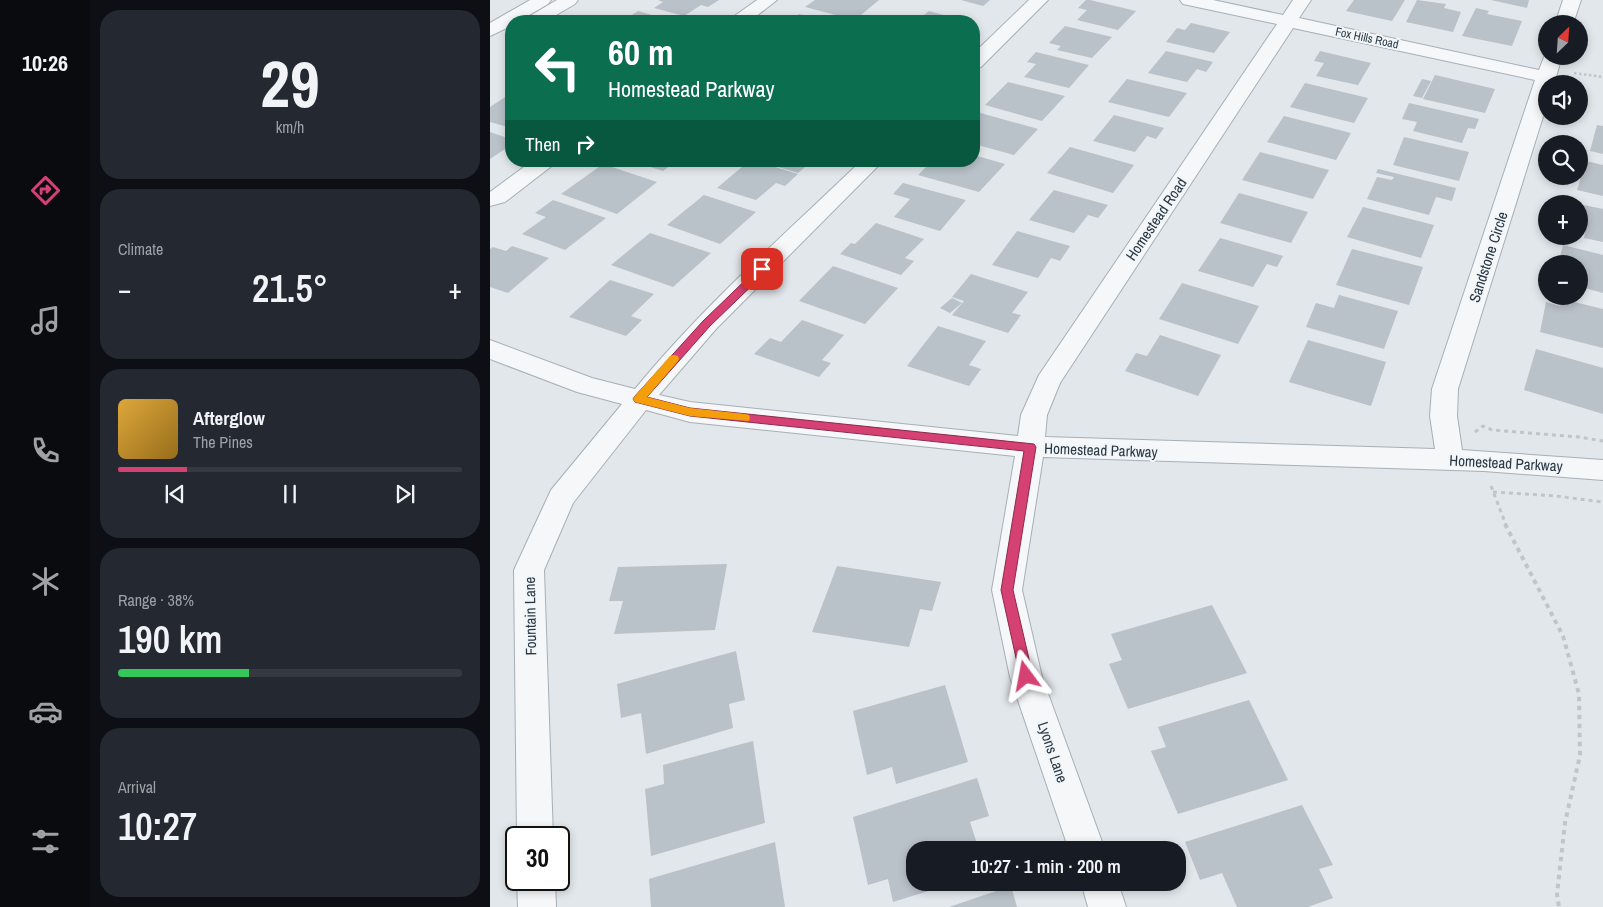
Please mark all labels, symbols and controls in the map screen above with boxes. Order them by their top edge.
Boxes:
north arrow [1538,15,1588,65]
map controls [1538,15,1588,305]
street label: Fox Hills Road [1334,24,1400,52]
text: 60 m [608,29,673,76]
icon: left [525,35,590,100]
text: 29 [260,40,320,127]
text: 10:26 [22,48,68,78]
text: Homestead Parkway [608,74,774,104]
button: sound [1538,75,1588,125]
text: km/h [276,116,304,138]
icon: right [571,130,599,158]
text: Then [525,131,561,157]
button: search [1538,135,1588,185]
icon: directions [28,173,63,208]
street label: Homestead Road [1121,173,1191,265]
button: + [1538,195,1588,245]
street label: Sandstone Circle [1463,209,1513,305]
text: Climate [118,238,163,260]
pin [741,248,783,290]
icon: arrive [748,255,776,283]
button: − [1538,255,1588,305]
text: 21.5° [252,263,328,314]
text: − [118,270,131,308]
text: + [449,270,462,308]
icon: music [28,303,63,338]
text: Afterglow [193,405,265,431]
text: The Pines [193,431,253,453]
icon: phone [28,433,63,468]
street label: Homestead Parkway [1044,438,1159,463]
street label: Homestead Parkway [1449,450,1564,476]
icon: previous [161,480,189,508]
icon: pause [276,480,304,508]
icon: next [391,480,419,508]
icon: climate [28,564,63,599]
street label: Fountain Lane [519,576,541,656]
text: Range · 38% [118,589,194,611]
text: 190 km [118,614,222,665]
position arrow [999,649,1051,701]
icon: car [28,694,63,729]
street label: Lyons Lane [1033,719,1073,785]
text: Arrival [118,776,156,798]
text: 10:27 [118,801,197,852]
icon: filters [28,824,63,859]
speed limit sign: 30 [505,826,570,891]
text: 10:27 · 1 min · 200 m [971,853,1121,879]

